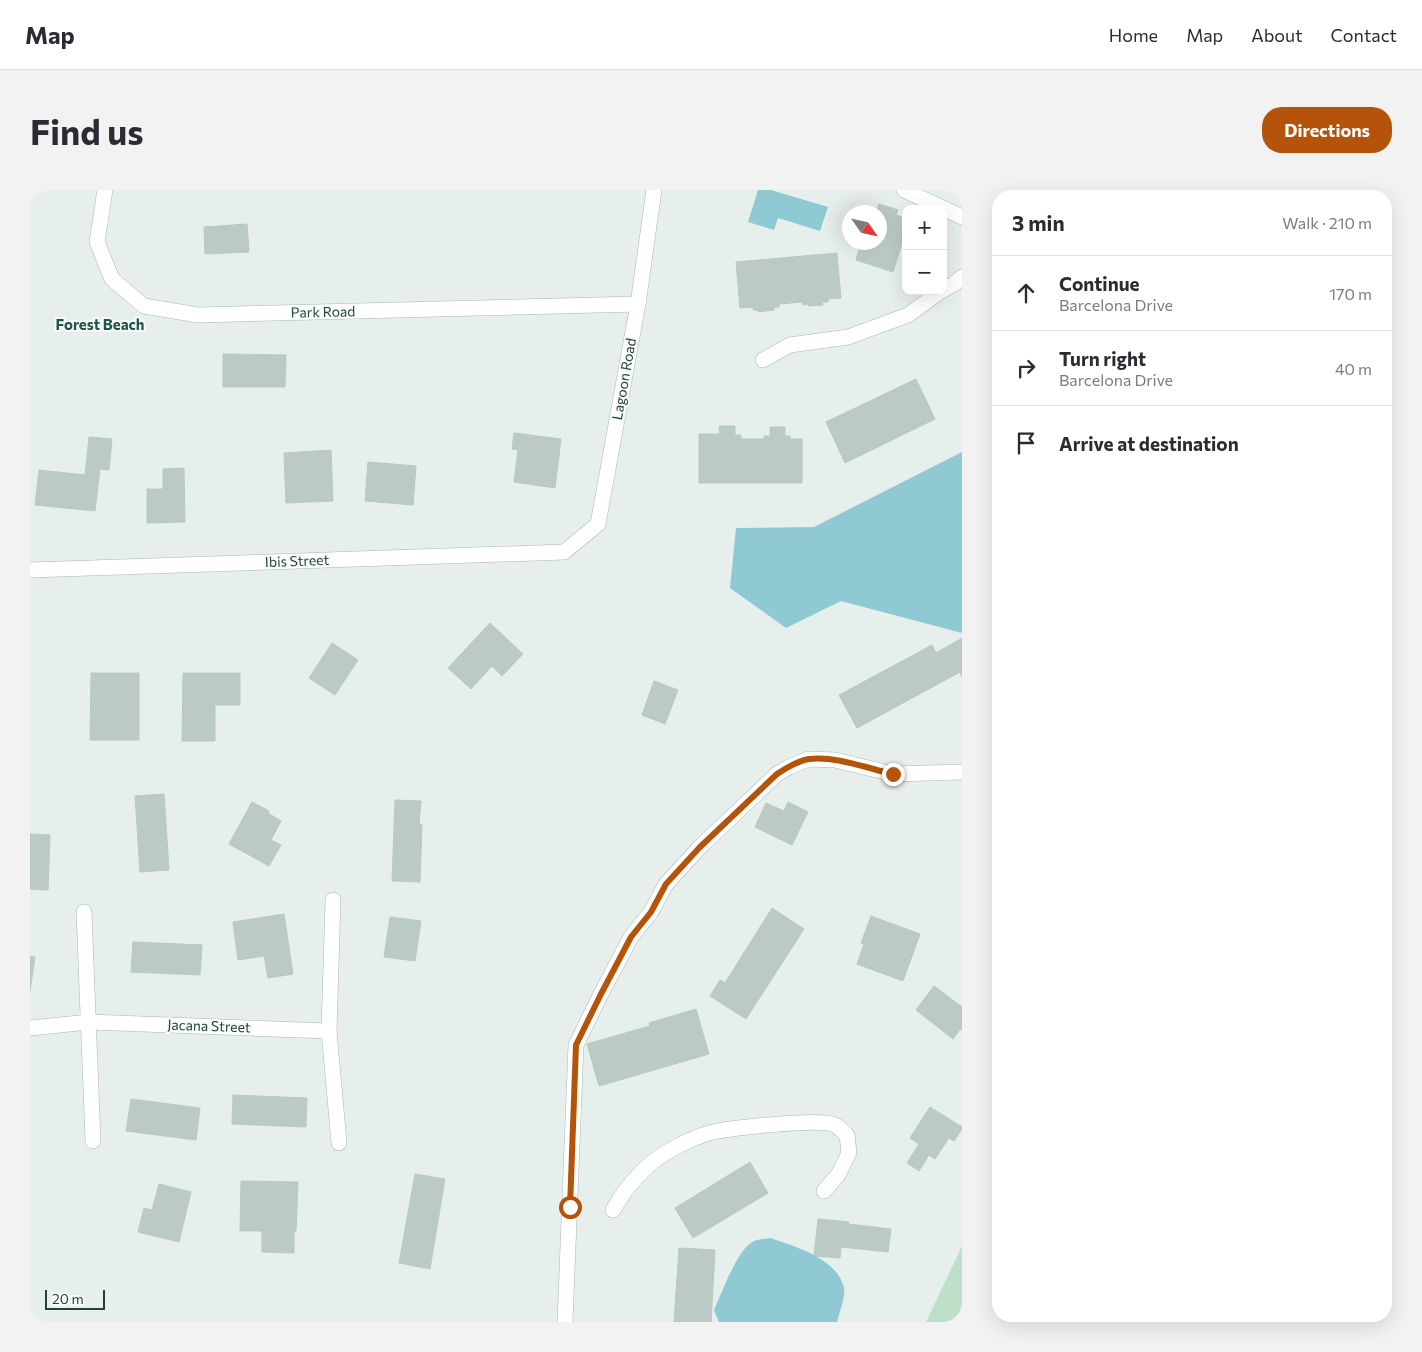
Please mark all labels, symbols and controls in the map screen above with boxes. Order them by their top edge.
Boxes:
text: Map [25,20,75,49]
text: Home [1109,24,1158,46]
text: Map [1186,24,1223,46]
text: About [1251,24,1303,46]
text: Contact [1331,24,1397,46]
button: Directions [1262,107,1392,153]
text: Find us [30,109,144,152]
north arrow [842,205,887,250]
map controls [902,205,947,295]
button: + [902,205,947,250]
text: 3 min [1012,210,1065,235]
text: Walk · 210 m [1282,213,1372,232]
button: − [902,250,947,295]
text: Continue [1059,272,1139,295]
icon: ahead [1012,279,1040,307]
text: 170 m [1329,284,1372,303]
text: Barcelona Drive [1059,295,1173,314]
street label: Park Road [291,302,355,321]
district label: Forest Beach [55,315,145,333]
street label: Lagoon Road [608,337,639,421]
text: Turn right [1059,347,1146,370]
icon: right [1012,354,1040,382]
text: 40 m [1335,359,1372,378]
text: Barcelona Drive [1059,370,1173,389]
icon: arrive [1012,429,1040,457]
text: Arrive at destination [1059,432,1239,455]
street label: Ibis Street [264,551,330,570]
route end [882,763,905,786]
street label: Jacana Street [167,1016,251,1035]
route start [559,1196,582,1219]
scale bar [45,1287,105,1310]
text: 20 m [52,1290,84,1307]

